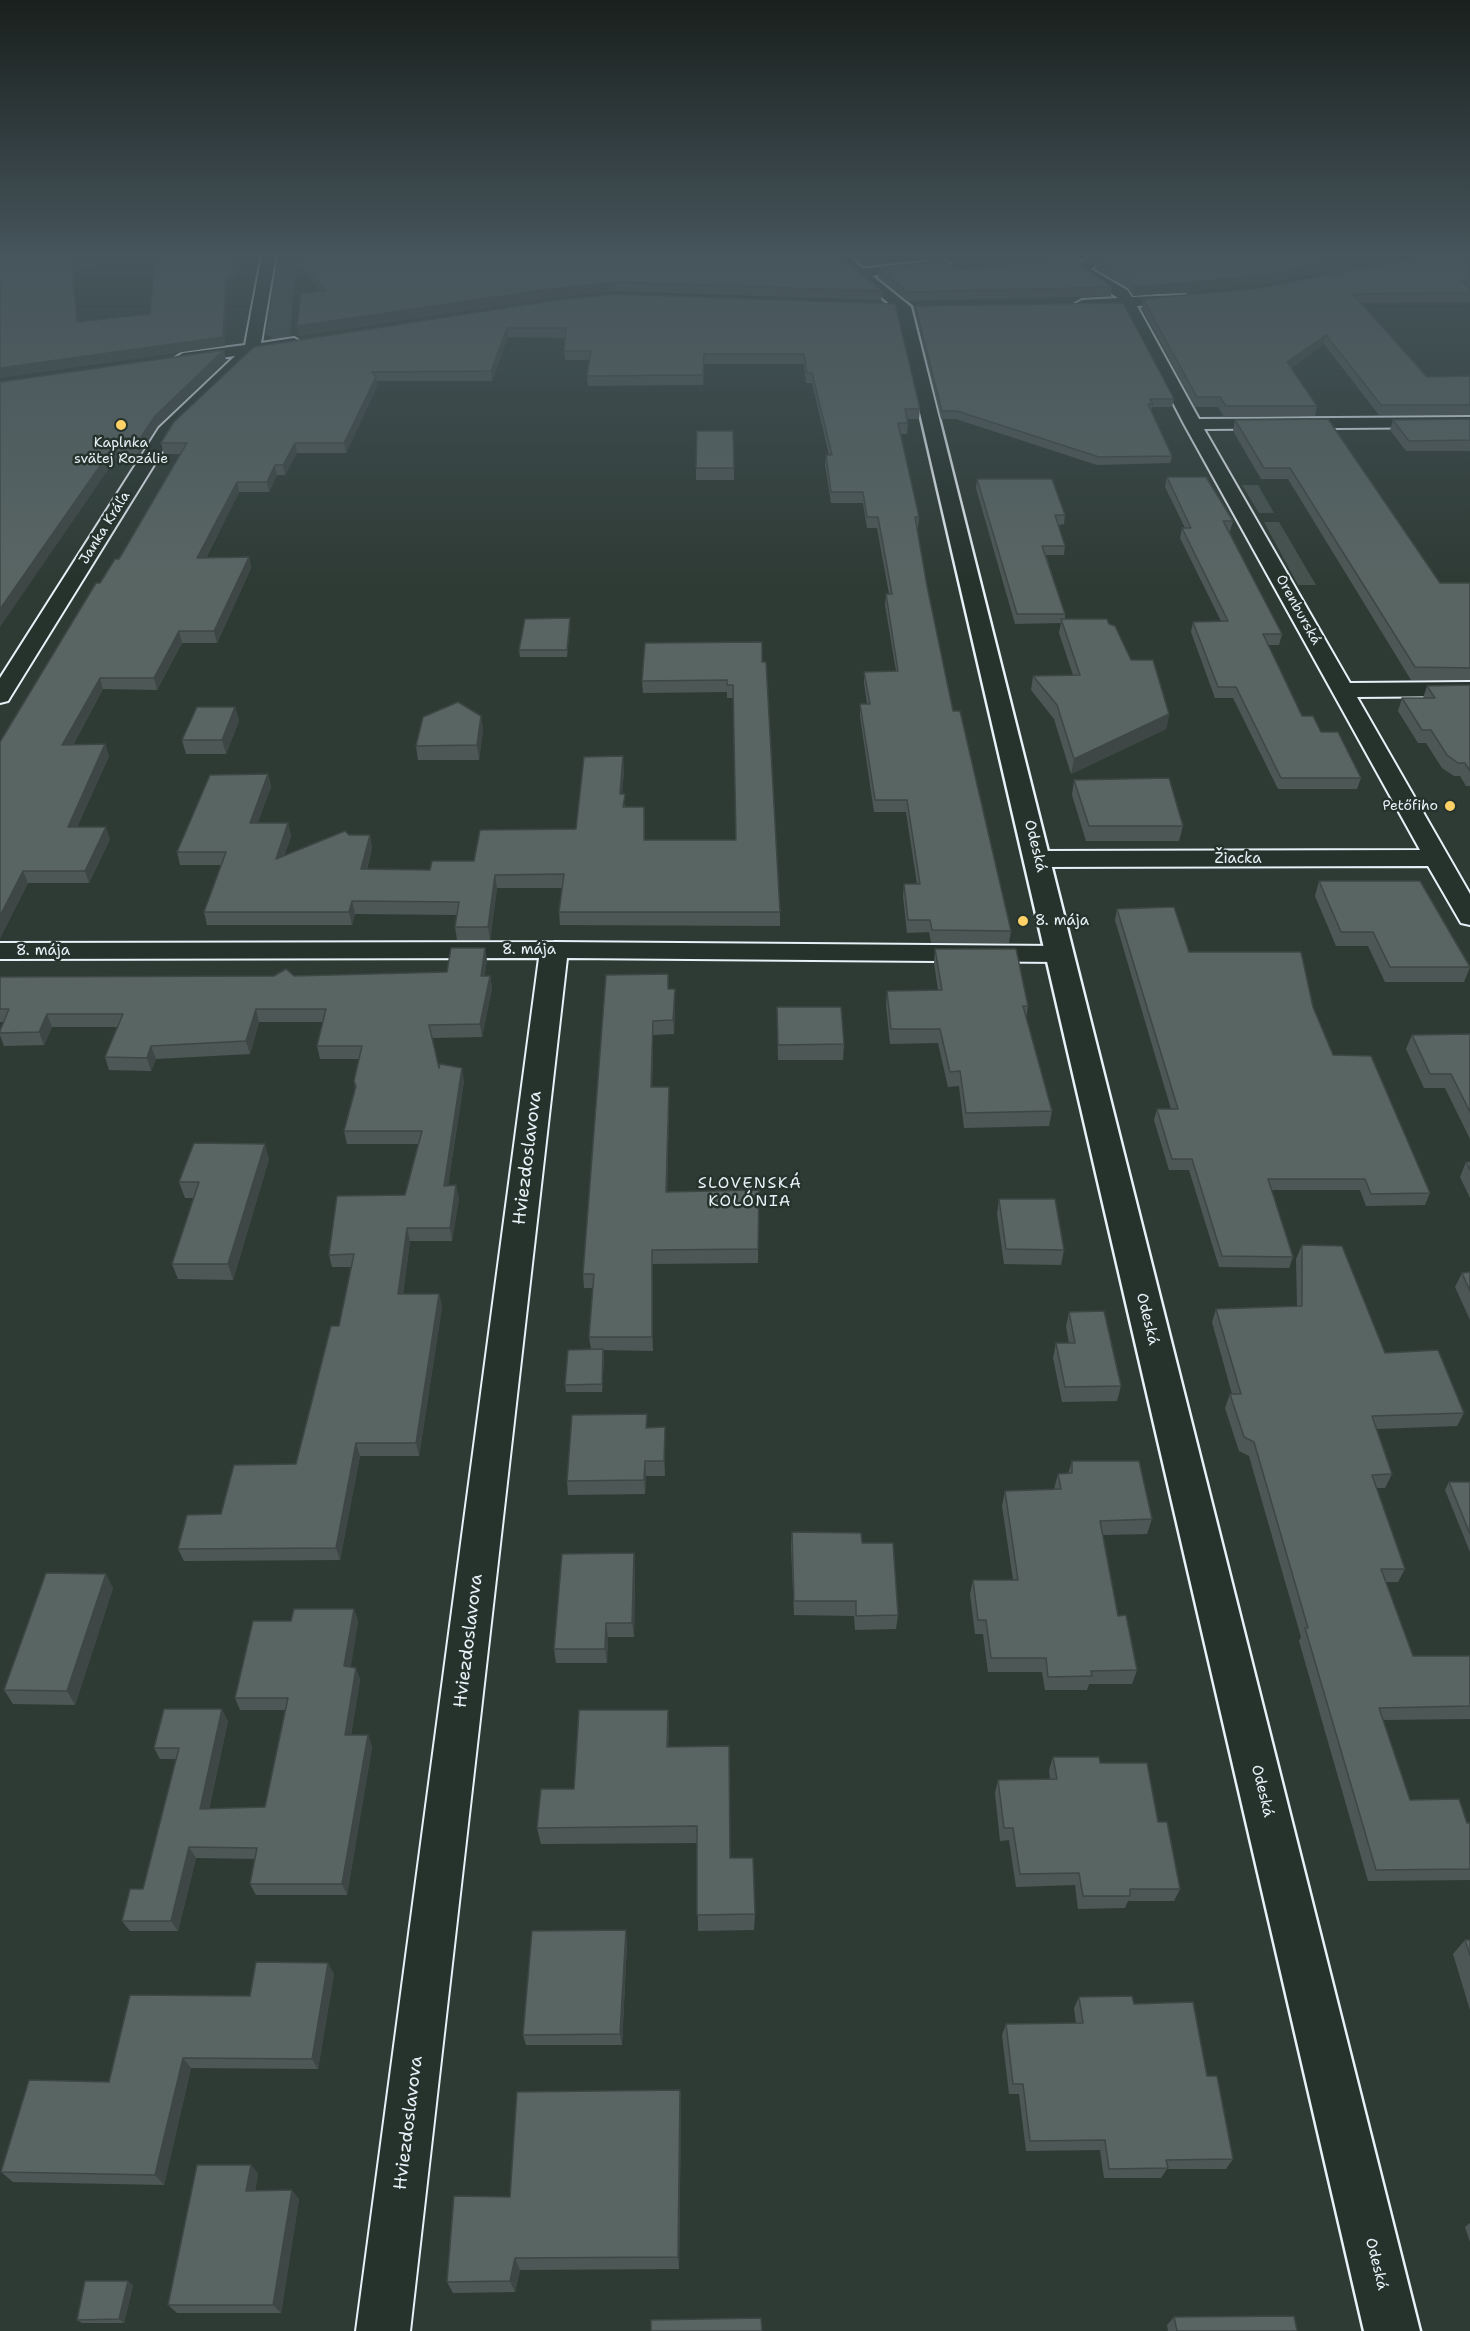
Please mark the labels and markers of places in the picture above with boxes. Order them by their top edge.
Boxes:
marker: Kaplnka svätej Rozálie [114,418,128,432]
place label: Kaplnka svätej Rozálie [74,435,168,467]
place label: Petőfiho [1382,798,1438,814]
marker: Petőfiho [1443,799,1457,813]
place label: 8. mája [1035,912,1089,930]
marker: 8. mája [1016,914,1030,928]

